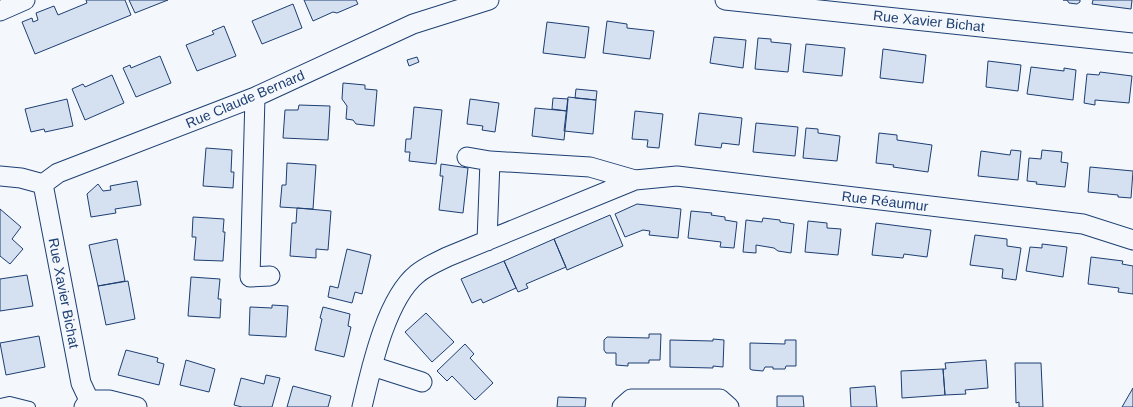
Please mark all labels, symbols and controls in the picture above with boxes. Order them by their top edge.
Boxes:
street label: Rue Xavier Bichat [872,7,986,35]
street label: Rue Claude Bernard [183,67,307,131]
street label: Rue Réaumur [841,188,930,214]
street label: Rue Xavier Bichat [45,236,83,350]

